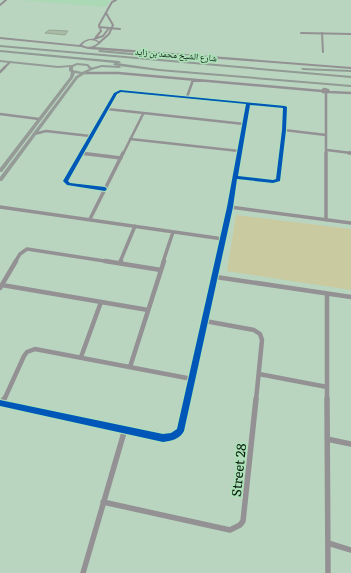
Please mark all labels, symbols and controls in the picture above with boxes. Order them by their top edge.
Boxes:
street label: شارع الشيخ محمد بن زايد [134,43,218,65]
street label: Street 28 [226,442,250,498]

